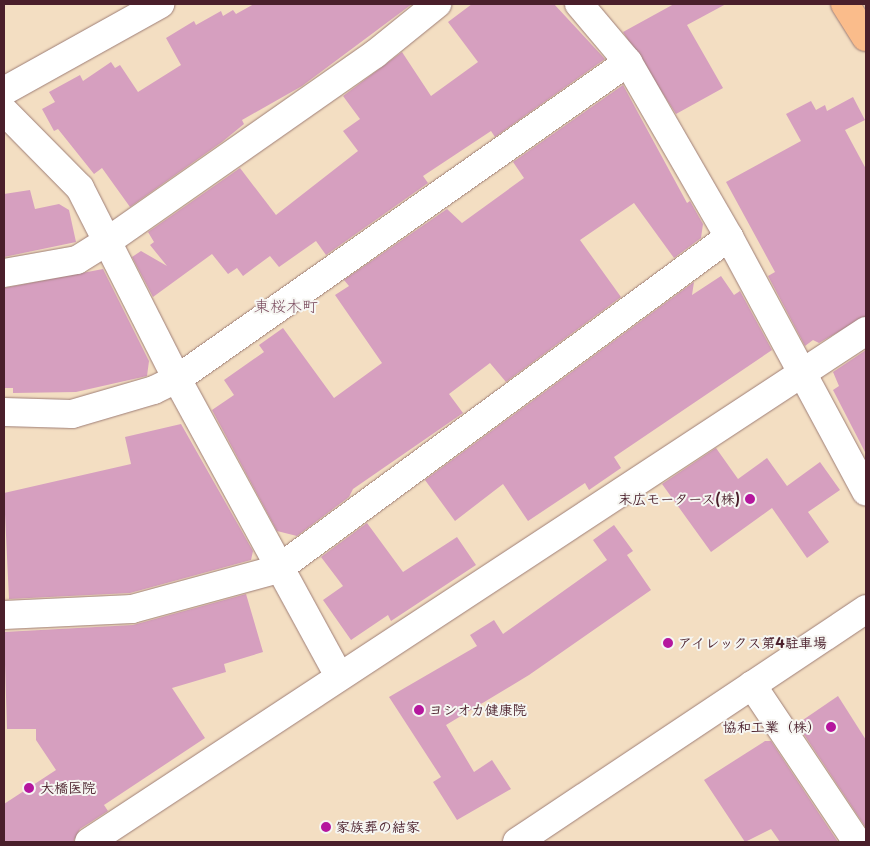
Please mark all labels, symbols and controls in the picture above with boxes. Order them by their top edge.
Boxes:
district label: 東桜木町 [254,295,318,315]
place label: 末広モータース(株) [617,491,740,507]
marker: 末広モータース(株) [744,493,756,505]
place label: アイレックス第4駐車場 [678,635,828,651]
marker: アイレックス第4駐車場 [662,637,674,649]
place label: ヨシオカ健康院 [429,702,527,718]
marker: ヨシオカ健康院 [413,704,425,716]
place label: 協和工業（株） [723,719,821,735]
marker: 協和工業（株） [825,721,837,733]
place label: 大橋医院 [40,780,96,796]
marker: 大橋医院 [22,781,36,795]
place label: 家族葬の結家 [336,819,420,835]
marker: 家族葬の結家 [320,821,332,833]

